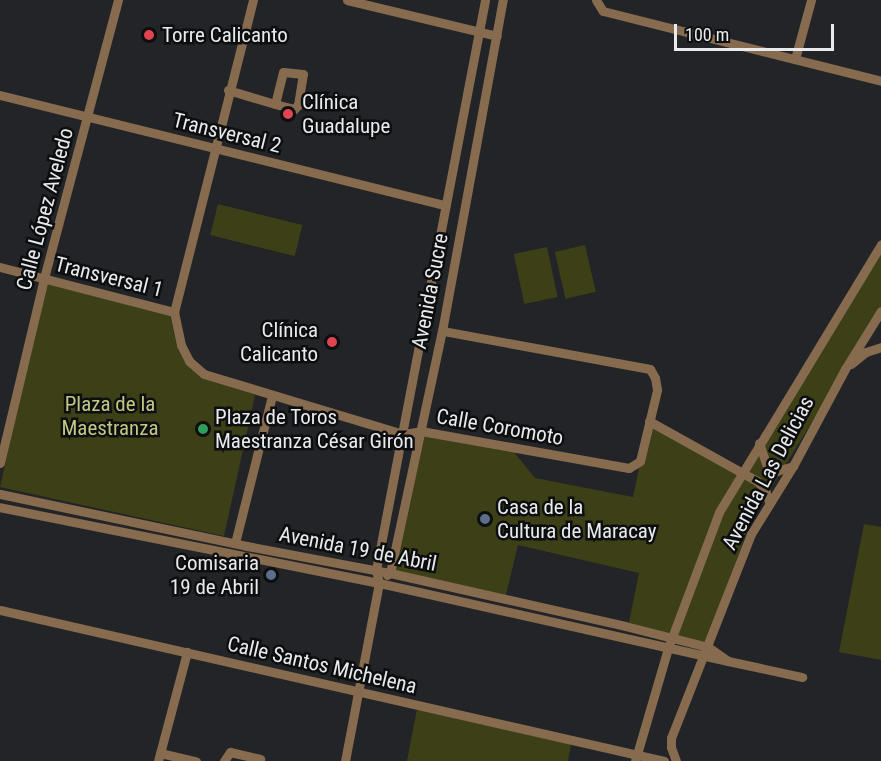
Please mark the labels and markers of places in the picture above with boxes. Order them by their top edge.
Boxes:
place label: Torre Calicanto [162,22,288,48]
marker: Torre Calicanto [140,26,158,44]
place label: Clínica Guadalupe [302,89,390,139]
marker: Clínica Guadalupe [279,105,297,123]
place label: Clínica Calicanto [240,317,318,367]
marker: Clínica Calicanto [323,333,341,351]
place label: Plaza de Toros Maestranza César Girón [215,404,414,454]
marker: Plaza de Toros Maestranza César Girón [196,422,210,436]
place label: Casa de la Cultura de Maracay [497,494,657,544]
marker: Casa de la Cultura de Maracay [478,512,492,526]
place label: Comisaria 19 de Abril [170,550,259,600]
marker: Comisaria 19 de Abril [264,568,278,582]

